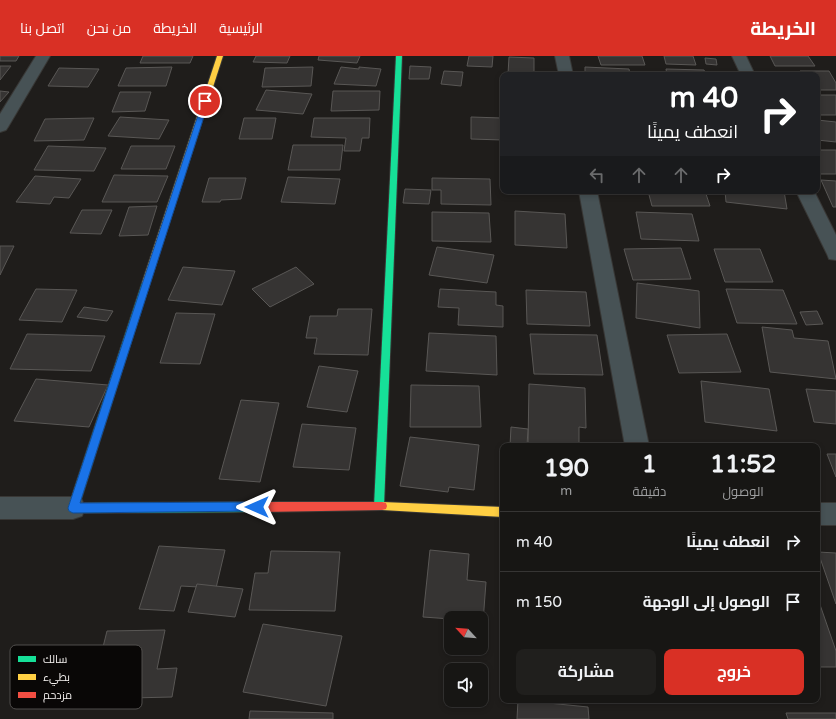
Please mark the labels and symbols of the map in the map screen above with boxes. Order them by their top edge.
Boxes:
pin [188,84,222,118]
position arrow [236,486,278,528]
north arrow [444,611,488,655]
legend [10,645,142,709]
text: سالك [43,653,67,666]
text: بطيء [43,671,70,686]
text: مزدحم [43,689,72,703]

